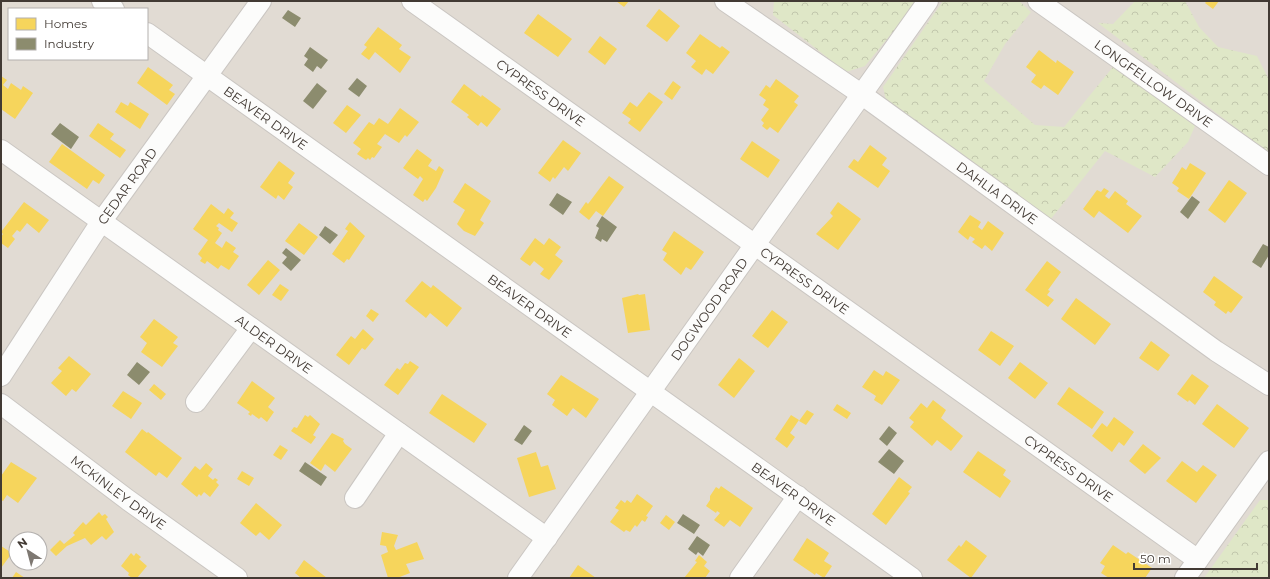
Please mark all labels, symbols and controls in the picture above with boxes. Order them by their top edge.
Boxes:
legend [8,8,148,60]
text: Homes [44,16,87,31]
text: Industry [44,36,94,51]
street label: LONGFELLOW DRIVE [1092,36,1216,131]
street label: CYPRESS DRIVE [493,56,588,130]
street label: BEAVER DRIVE [221,82,311,153]
street label: CEDAR ROAD [94,144,160,228]
street label: DAHLIA DRIVE [954,158,1041,227]
street label: CYPRESS DRIVE [757,243,852,317]
street label: DOGWOOD ROAD [667,254,751,363]
street label: BEAVER DRIVE [485,270,575,341]
street label: ALDER DRIVE [232,311,316,377]
street label: CYPRESS DRIVE [1021,431,1116,505]
street label: MCKINLEY DRIVE [68,452,169,533]
street label: BEAVER DRIVE [749,458,839,529]
north arrow [8,531,48,571]
text: N [14,535,30,551]
scale bar [1134,545,1257,571]
text: 50 m [1140,551,1171,566]

